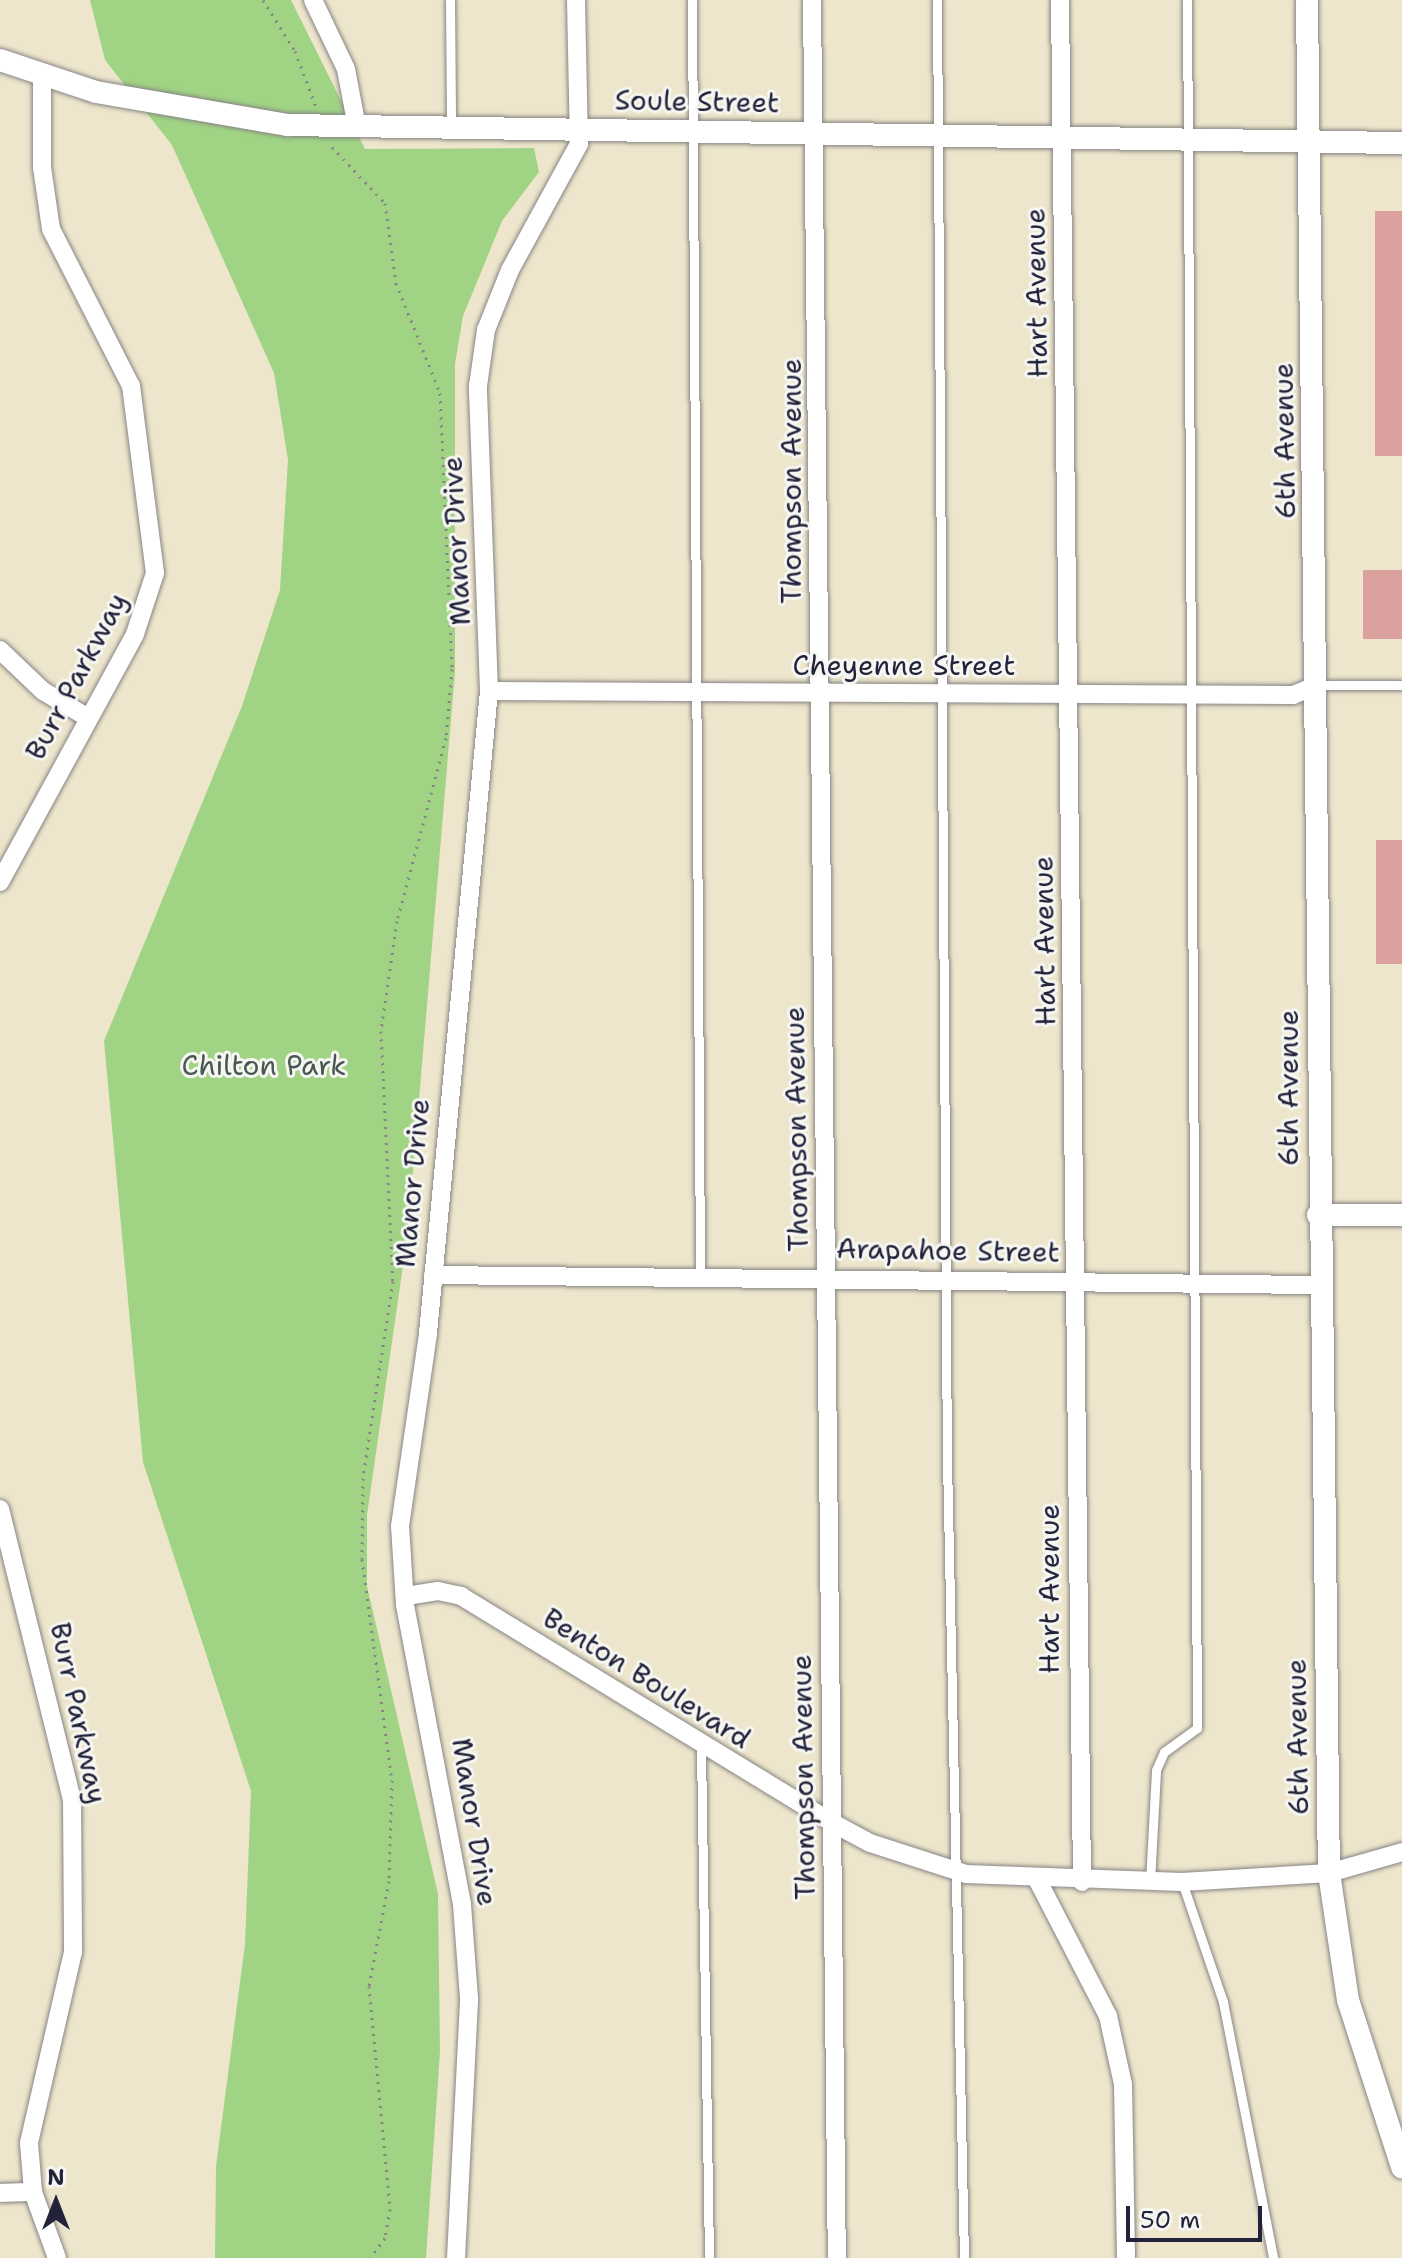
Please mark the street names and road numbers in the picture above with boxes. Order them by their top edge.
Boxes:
street label: Soule Street [614,83,780,119]
street label: Hart Avenue [1018,208,1054,378]
street label: Thompson Avenue [774,358,808,604]
street label: 6th Avenue [1266,362,1302,520]
street label: Manor Drive [435,456,477,626]
street label: Burr Parkway [18,587,134,765]
street label: Cheyenne Street [793,648,1015,682]
street label: Hart Avenue [1026,856,1062,1026]
street label: Thompson Avenue [777,1006,815,1252]
street label: 6th Avenue [1271,1010,1305,1166]
street label: Manor Drive [388,1097,436,1269]
street label: Arapahoe Street [836,1231,1060,1269]
street label: Hart Avenue [1032,1504,1066,1674]
street label: Benton Boulevard [537,1601,757,1755]
street label: Burr Parkway [43,1619,115,1807]
street label: Thompson Avenue [784,1654,822,1900]
street label: 6th Avenue [1279,1658,1315,1816]
street label: Manor Drive [445,1736,505,1908]

